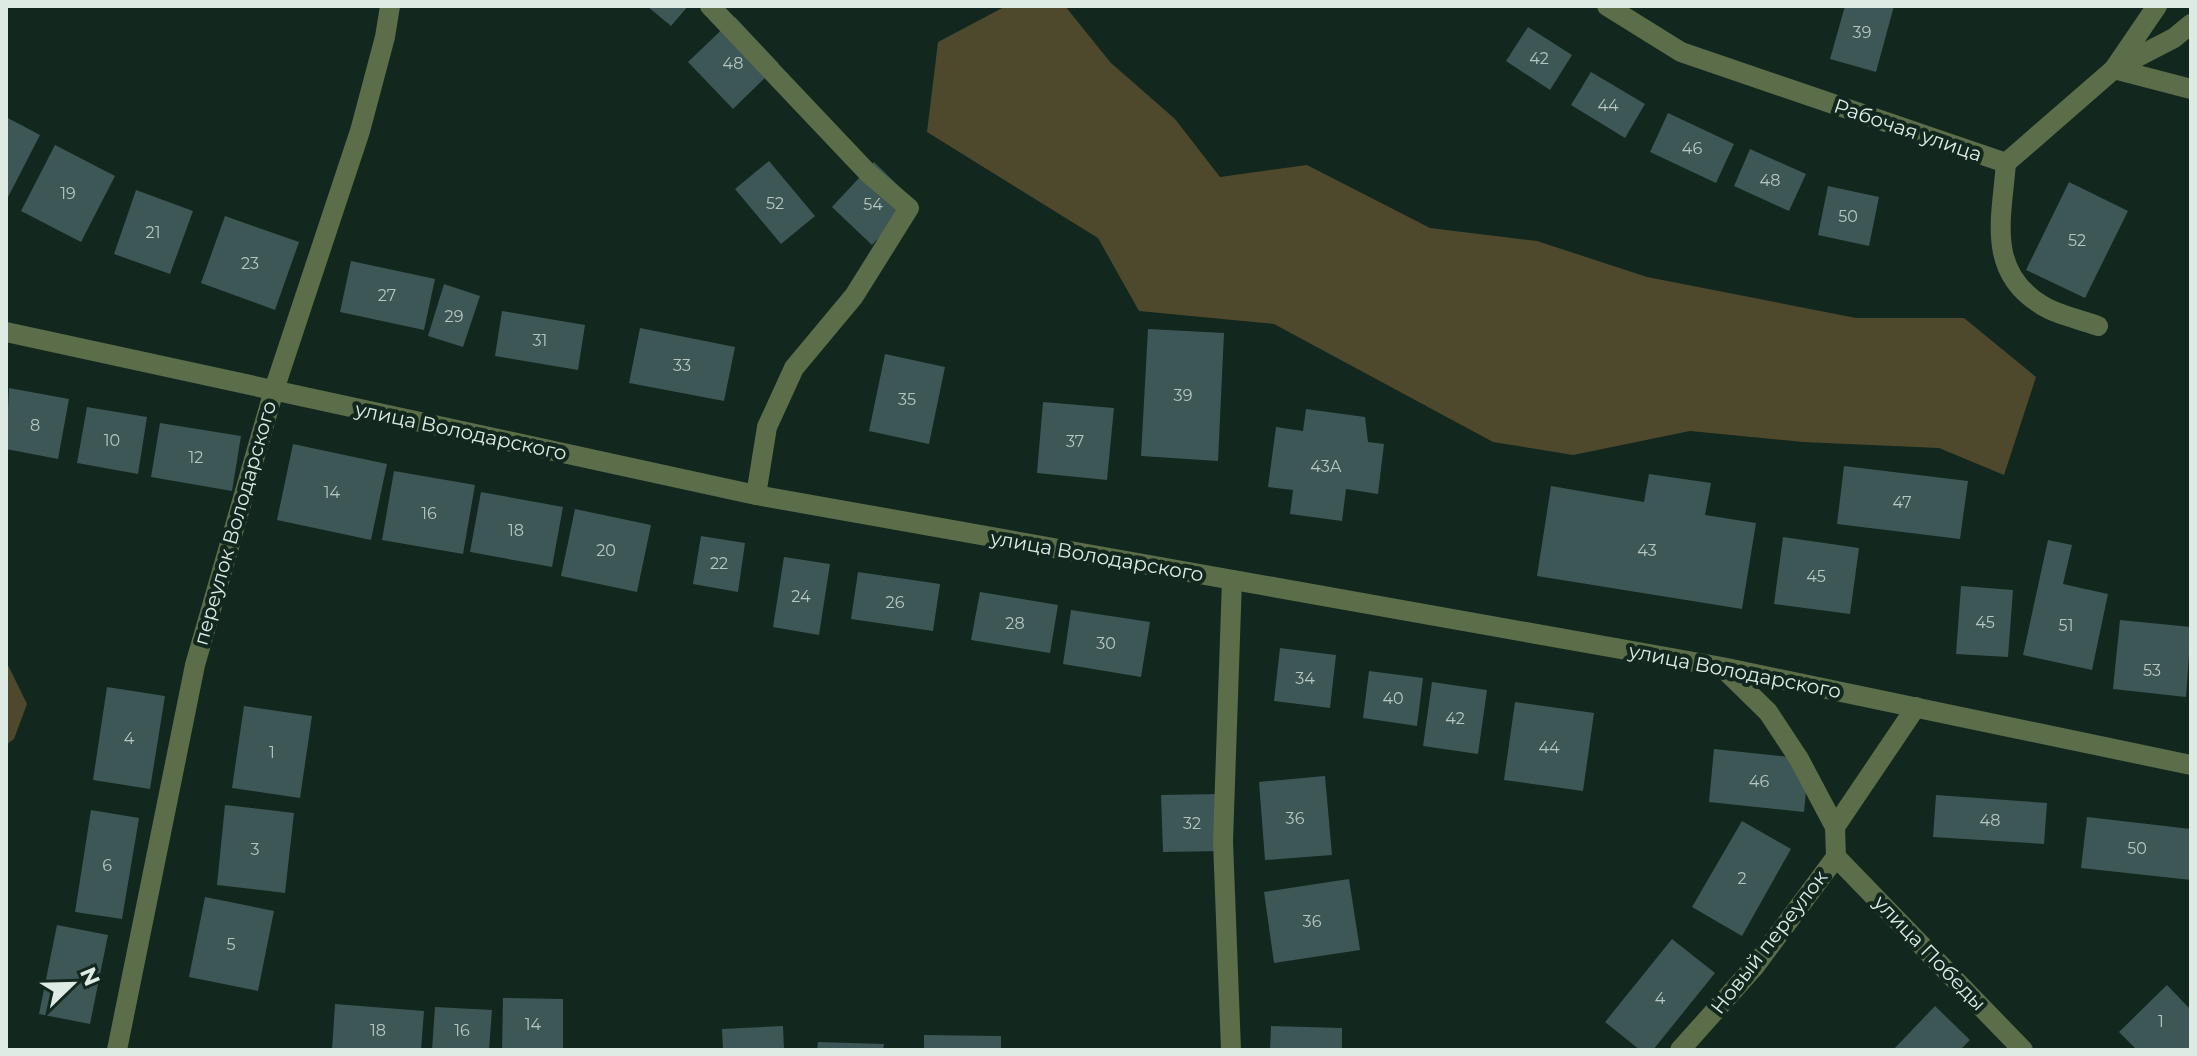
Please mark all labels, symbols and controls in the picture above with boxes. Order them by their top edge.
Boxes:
house number: 39 [1853,23,1871,42]
house number: 42 [1529,49,1549,68]
house number: 48 [723,54,743,73]
street label: Рабочая улица [1831,93,1985,167]
house number: 44 [1597,96,1619,115]
house number: 46 [1682,139,1702,158]
house number: 48 [1760,171,1780,190]
house number: 19 [60,184,76,203]
house number: 52 [766,194,784,213]
house number: 54 [863,195,883,214]
house number: 50 [1838,207,1858,226]
house number: 21 [146,223,160,242]
house number: 52 [2068,231,2086,250]
house number: 23 [241,254,259,273]
house number: 27 [378,286,396,305]
house number: 29 [445,307,463,326]
house number: 31 [533,331,547,350]
house number: 33 [673,356,691,375]
house number: 39 [1174,386,1192,405]
house number: 35 [898,390,916,409]
street label: улица Володарского [352,397,569,465]
street label: переулок Володарского [189,398,281,648]
house number: 8 [30,416,40,435]
house number: 10 [104,431,120,450]
house number: 37 [1066,432,1084,451]
house number: 12 [189,448,203,467]
house number: 43А [1310,457,1342,476]
house number: 14 [324,483,341,502]
house number: 47 [1892,493,1912,512]
house number: 16 [421,504,437,523]
house number: 18 [508,521,524,540]
street label: улица Володарского [988,525,1205,587]
house number: 20 [596,541,616,560]
house number: 43 [1637,541,1657,560]
house number: 22 [710,554,728,573]
house number: 45 [1806,567,1826,586]
house number: 24 [791,587,811,606]
house number: 26 [886,593,905,612]
house number: 45 [1975,613,1995,632]
house number: 28 [1005,614,1025,633]
house number: 51 [2059,616,2073,635]
house number: 30 [1096,634,1116,653]
street label: улица Володарского [1626,638,1843,703]
house number: 53 [2143,661,2161,680]
house number: 34 [1295,669,1315,688]
house number: 40 [1382,689,1404,708]
house number: 42 [1445,709,1465,728]
house number: 4 [124,729,135,748]
house number: 44 [1538,738,1560,757]
house number: 1 [269,743,275,762]
house number: 46 [1749,772,1769,791]
house number: 36 [1286,809,1305,828]
house number: 48 [1980,811,2000,830]
house number: 32 [1183,814,1201,833]
house number: 50 [2127,839,2147,858]
house number: 3 [250,840,260,859]
house number: 6 [102,856,112,875]
street label: Новый переулок [1706,865,1833,1018]
house number: 2 [1737,869,1747,888]
street label: улица Победы [1868,890,1991,1016]
house number: 36 [1303,912,1322,931]
house number: 5 [226,935,236,954]
north arrow [32,944,112,1024]
text: N [74,963,106,990]
house number: 4 [1655,989,1666,1008]
house number: 1 [2158,1012,2164,1031]
house number: 14 [525,1015,542,1034]
house number: 18 [370,1021,386,1040]
house number: 16 [454,1021,470,1040]

